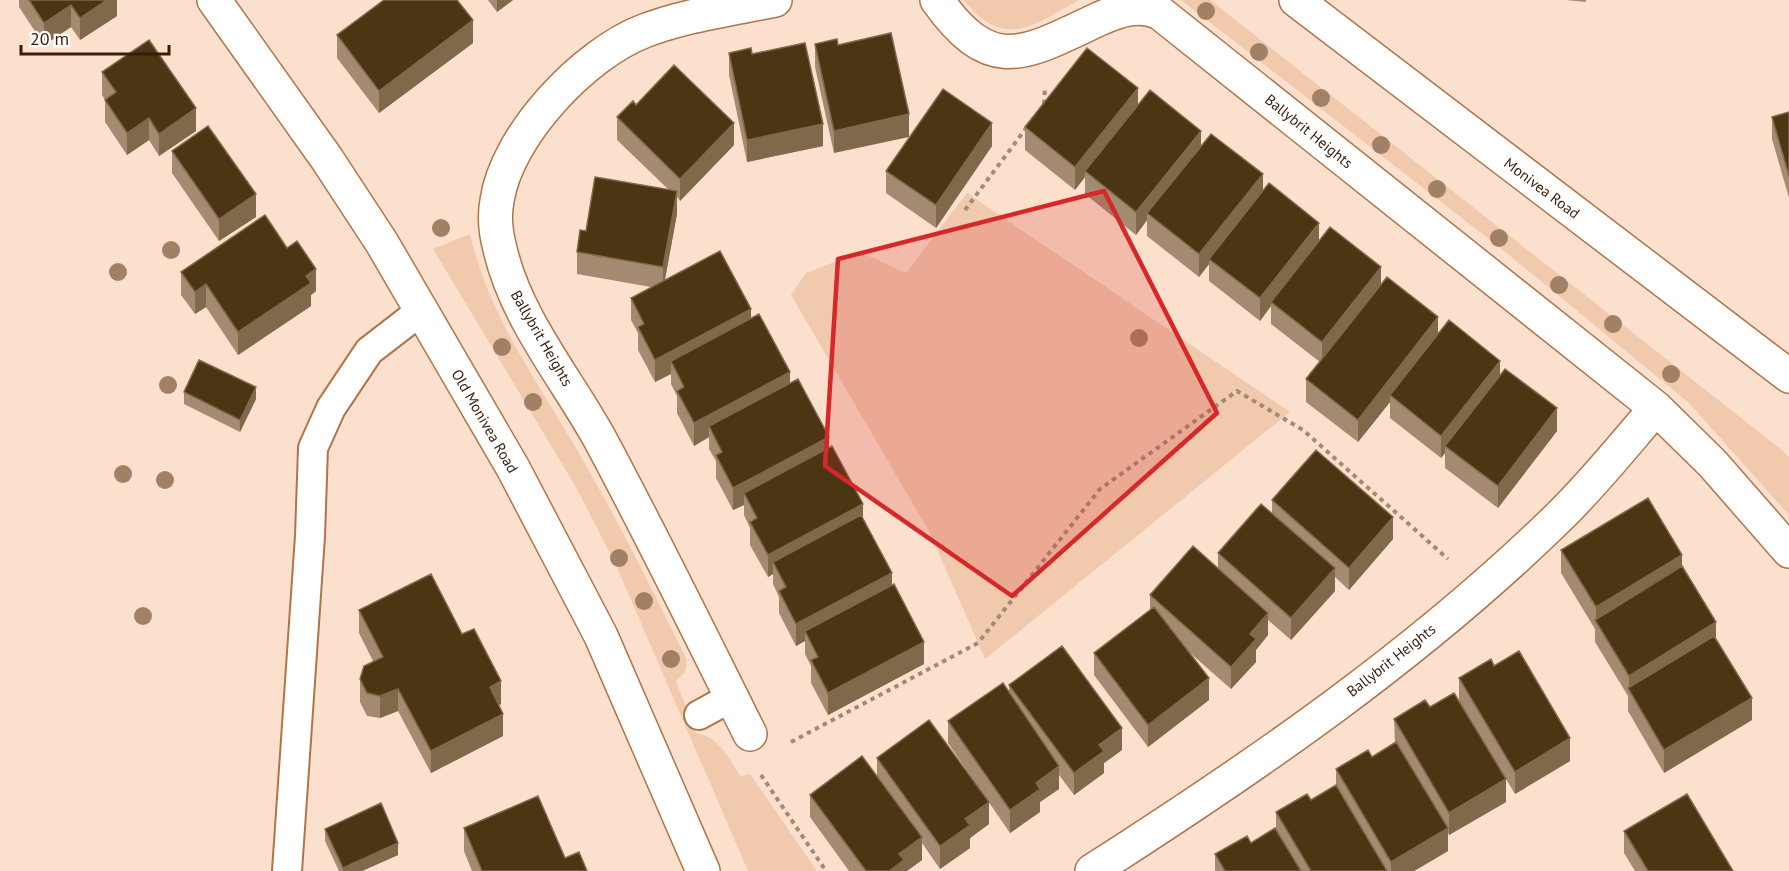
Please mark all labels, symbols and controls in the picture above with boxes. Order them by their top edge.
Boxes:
scale bar [21,18,170,56]
text: 20 m [30,27,69,50]
street label: Ballybrit Heights [1261,90,1357,172]
street label: Monivea Road [1500,153,1584,223]
street label: Ballybrit Heights [507,287,577,389]
street label: Old Monivea Road [448,366,522,476]
street label: Ballybrit Heights [1343,619,1439,701]

